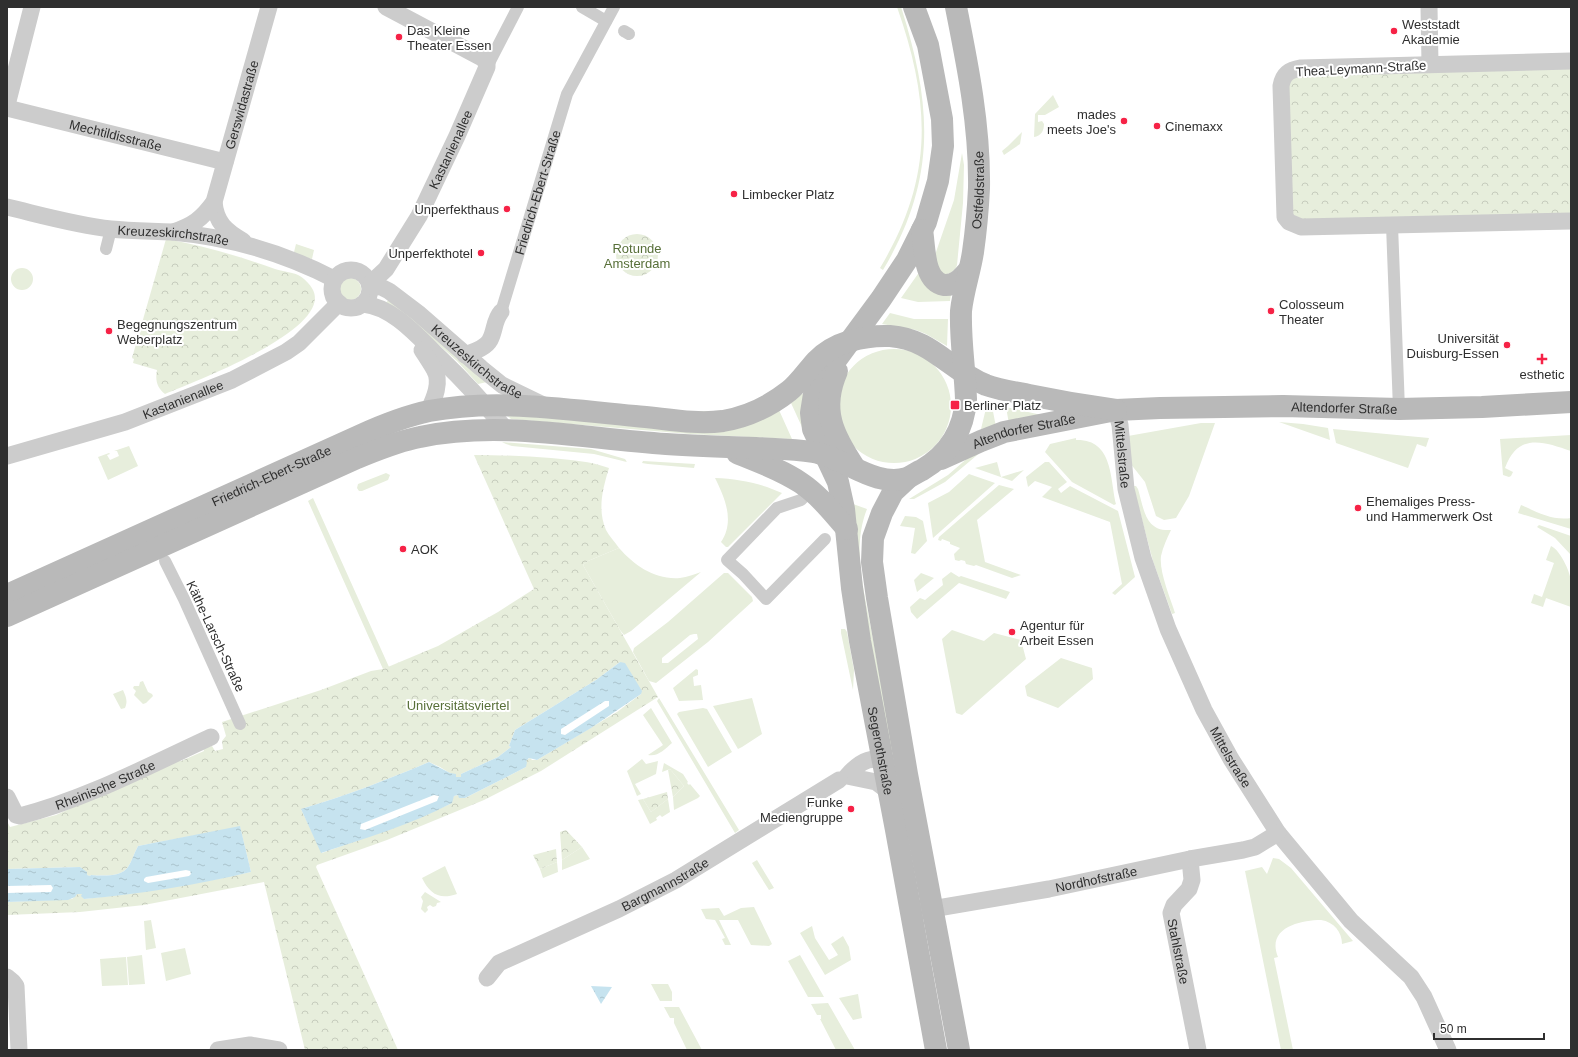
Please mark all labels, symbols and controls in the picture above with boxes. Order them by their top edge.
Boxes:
place label: Weststadt Akademie [1402,17,1460,47]
place label: Das Kleine Theater Essen [407,23,492,53]
marker: Weststadt Akademie [1389,26,1399,36]
marker: Das Kleine Theater Essen [394,32,404,42]
street label: Thea-Leymann-Straße [1295,58,1427,79]
street label: Gerswidastraße [222,59,262,151]
place label: mades meets Joe's [1047,107,1116,137]
street label: Kastanienallee [426,108,475,191]
marker: mades meets Joe's [1119,116,1129,126]
street label: Mechtildisstraße [68,117,163,154]
place label: Cinemaxx [1165,119,1223,134]
marker: Cinemaxx [1152,121,1162,131]
street label: Friedrich-Ebert-Straße [512,128,564,257]
street label: Ostfeldstraße [969,151,987,230]
place label: Limbecker Platz [742,187,834,202]
marker: Limbecker Platz [729,189,739,199]
place label: Unperfekthaus [414,202,499,217]
marker: Unperfekthaus [502,204,512,214]
street label: Kreuzeskirchstraße [117,223,230,249]
park label: Rotunde Amsterdam [604,241,670,271]
place label: Unperfekthotel [388,246,473,261]
marker: Unperfekthotel [476,248,486,258]
place label: Colosseum Theater [1279,297,1344,327]
marker: Colosseum Theater [1266,306,1276,316]
place label: Begegnungszentrum Weberplatz [117,317,237,347]
street label: Kreuzeskirchstraße [428,321,525,402]
marker: Begegnungszentrum Weberplatz [104,326,114,336]
place label: Universität Duisburg-Essen [1407,331,1499,361]
marker: Universität Duisburg-Essen [1502,340,1512,350]
marker: esthetic [1536,353,1548,365]
place label: esthetic [1520,367,1565,382]
street label: Kastanienallee [141,377,226,422]
place label: Berliner Platz [964,398,1041,413]
marker: Berliner Platz [949,399,961,411]
street label: Altendorfer Straße [1291,399,1398,417]
street label: Altendorfer Straße [970,411,1077,452]
street label: Mittelstraße [1112,420,1133,489]
street label: Friedrich-Ebert-Straße [209,443,334,510]
place label: Ehemaliges Press- und Hammerwerk Ost [1366,494,1493,524]
marker: Ehemaliges Press- und Hammerwerk Ost [1353,503,1363,513]
place label: AOK [411,542,439,557]
marker: AOK [398,544,408,554]
street label: Käthe-Larsch-Straße [183,578,248,694]
place label: Agentur für Arbeit Essen [1020,618,1094,648]
marker: Agentur für Arbeit Essen [1007,627,1017,637]
park label: Universitätsviertel [407,698,509,713]
street label: Segerothstraße [865,705,896,796]
street label: Mittelstraße [1207,724,1254,791]
street label: Rheinische Straße [53,757,158,813]
place label: Funke Mediengruppe [760,795,843,825]
marker: Funke Mediengruppe [846,804,856,814]
street label: Bargmannstraße [619,855,711,914]
street label: Nordhofstraße [1054,863,1138,895]
street label: Stahlstraße [1164,917,1192,985]
scale bar [1434,1015,1544,1041]
text: 50 m [1440,1022,1467,1036]

